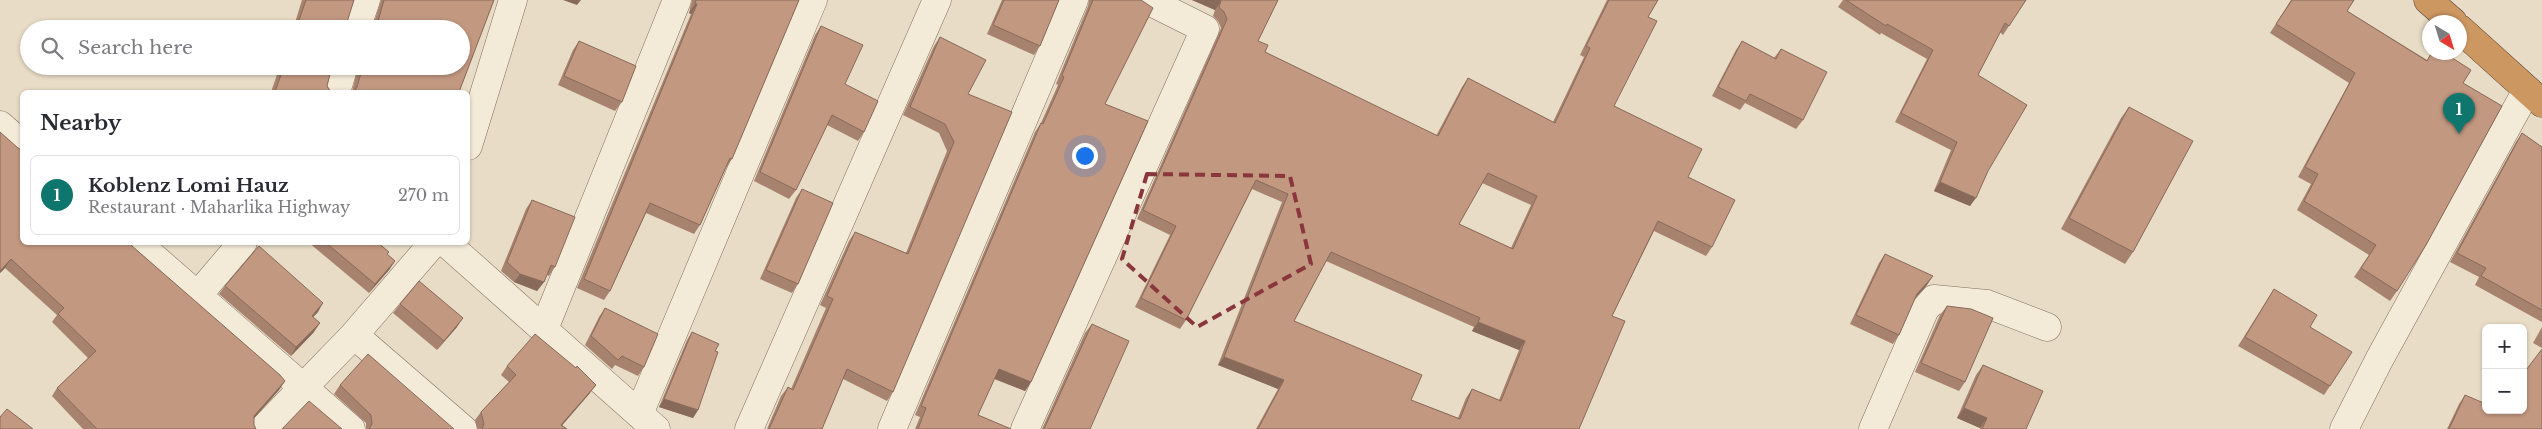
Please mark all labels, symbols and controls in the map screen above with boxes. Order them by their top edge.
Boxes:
north arrow [2422,15,2467,60]
search box [20,20,470,75]
icon: search [38,34,66,62]
text: Search here [78,36,193,59]
pin: 1 [2443,93,2475,134]
text: Nearby [40,110,121,136]
your location [1072,143,1098,169]
text: Koblenz Lomi Hauz [88,174,289,197]
text: 1 [54,185,60,205]
text: 270 m [398,185,449,205]
text: Restaurant · Maharlika Highway [88,197,350,217]
map controls [2482,324,2527,414]
button: + [2482,324,2527,369]
button: − [2482,369,2527,414]

